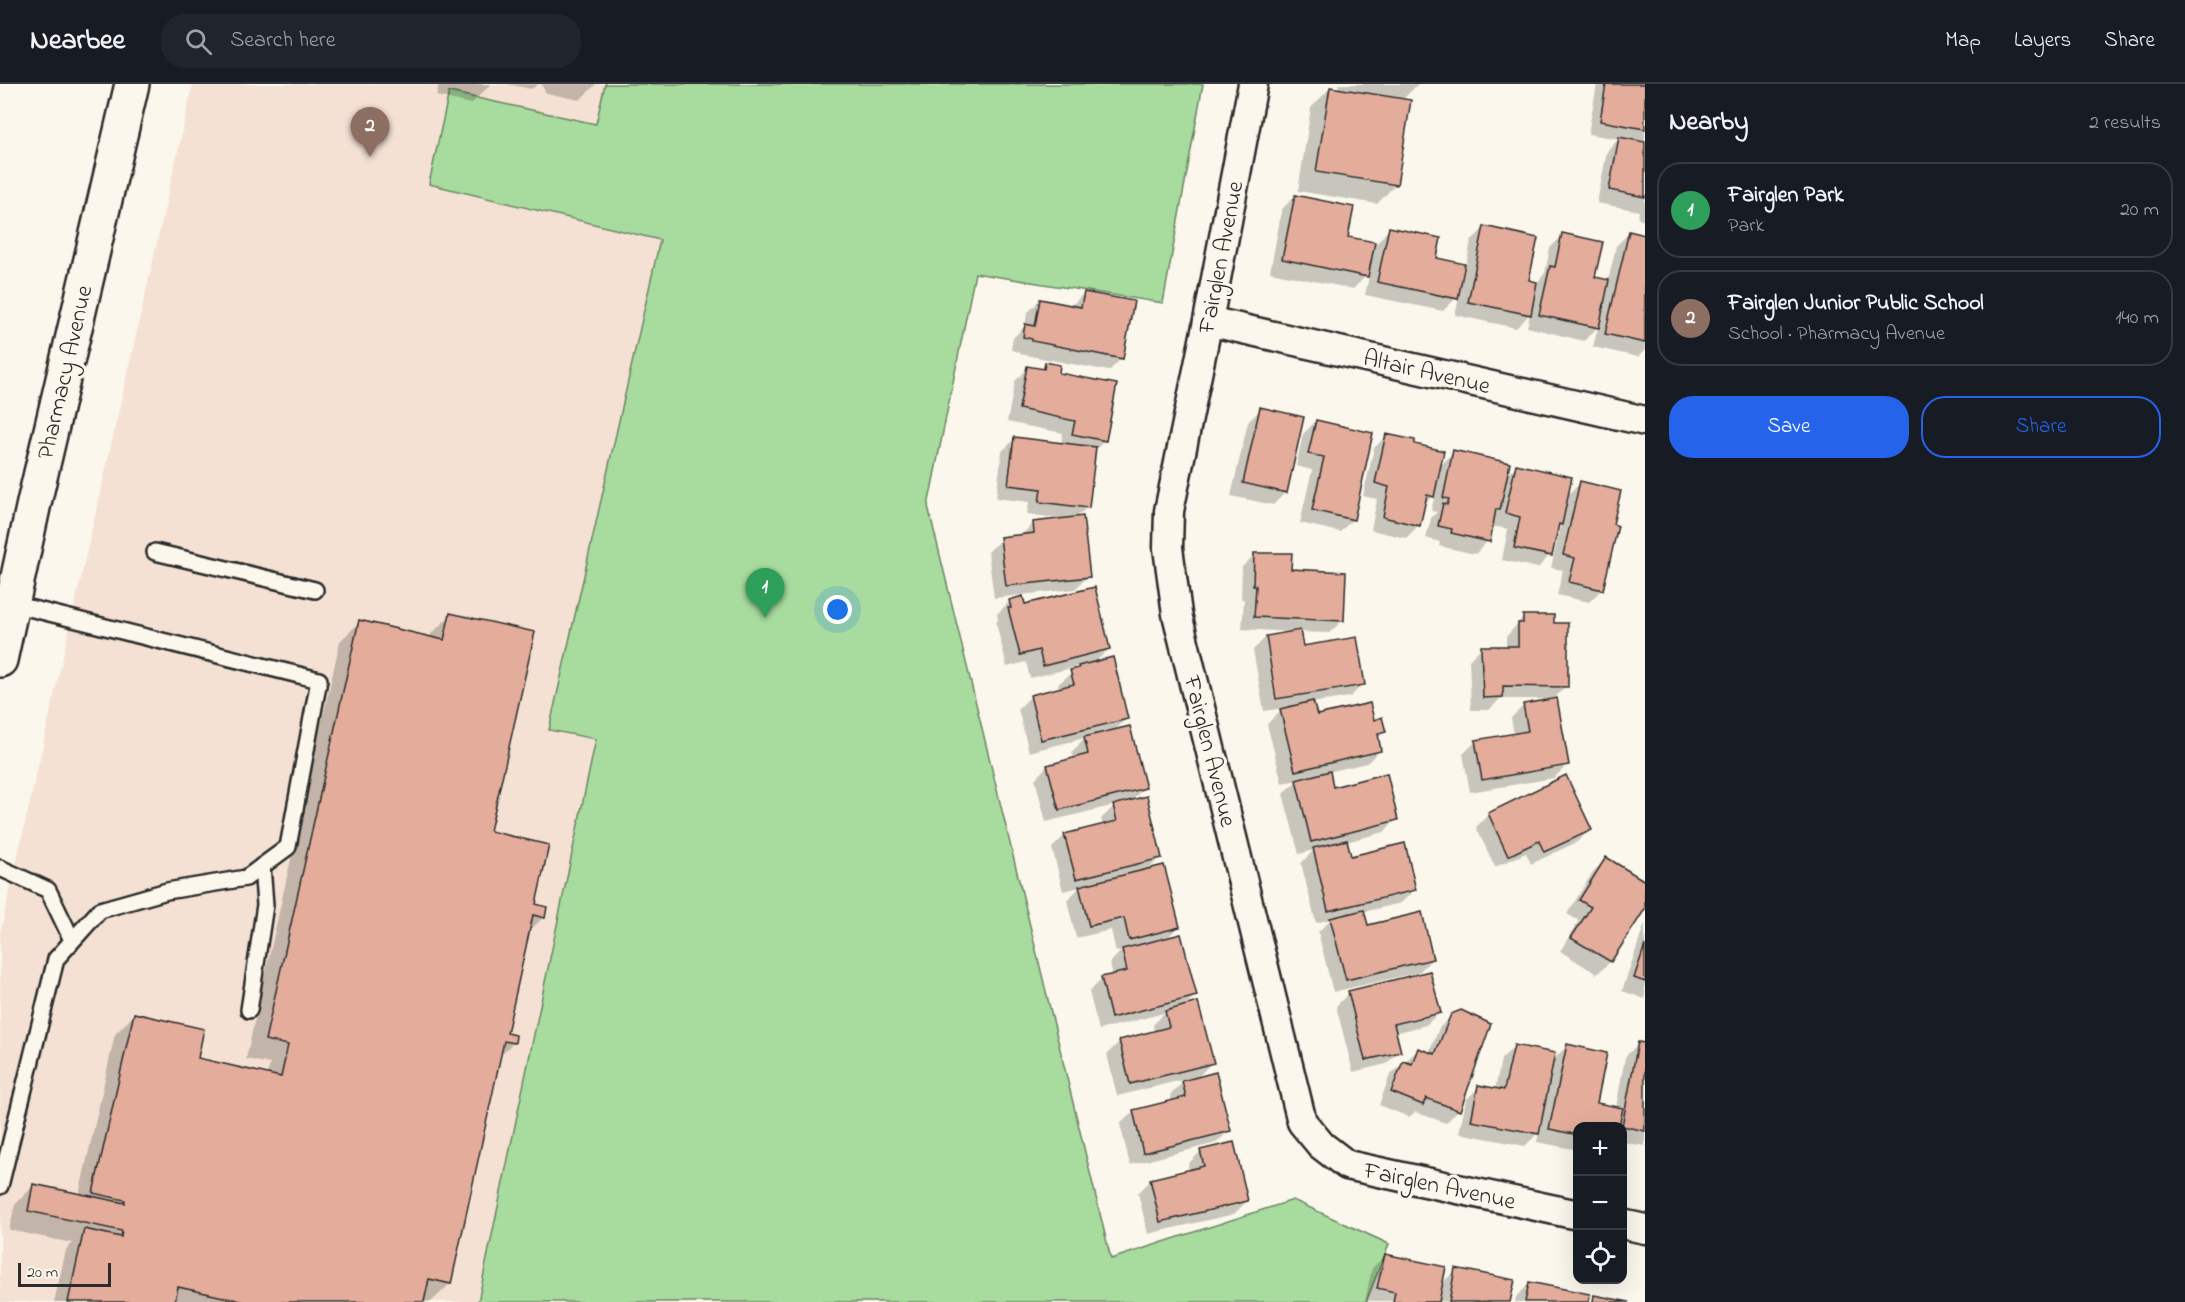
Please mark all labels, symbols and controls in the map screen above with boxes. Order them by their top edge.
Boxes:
search box [161,14,581,68]
text: Nearbee [30,21,125,62]
icon: search [182,25,215,58]
text: Search here [230,25,336,57]
text: Map [1945,26,1981,56]
text: Layers [2014,26,2071,56]
text: Share [2104,26,2155,56]
text: Nearby [1669,104,1748,142]
pin: 2 [350,107,389,157]
text: 2 results [2089,109,2161,138]
street label: Fairglen Avenue [1190,178,1254,338]
text: Fairglen Park [1728,180,1844,212]
text: 1 [1687,196,1694,225]
text: 20 m [2120,196,2159,225]
text: Park [1728,212,1764,241]
street label: Pharmacy Avenue [29,282,104,463]
text: Fairglen Junior Public School [1728,288,1984,320]
text: 2 [1686,304,1695,333]
text: 140 m [2115,304,2159,333]
text: School · Pharmacy Avenue [1728,320,1945,349]
street label: Altair Avenue [1359,342,1494,405]
button: Save [1669,396,1909,458]
button: Share [1921,396,2161,458]
pin: 1 [746,568,784,618]
your location [823,595,852,624]
street label: Fairglen Avenue [1173,671,1244,831]
map controls [1573,1122,1627,1284]
button: + [1573,1122,1627,1176]
street label: Fairglen Avenue [1359,1154,1519,1221]
button: − [1573,1176,1627,1230]
button: locate [1573,1230,1627,1284]
scale bar [18,1260,111,1288]
text: 20 m [27,1261,58,1285]

